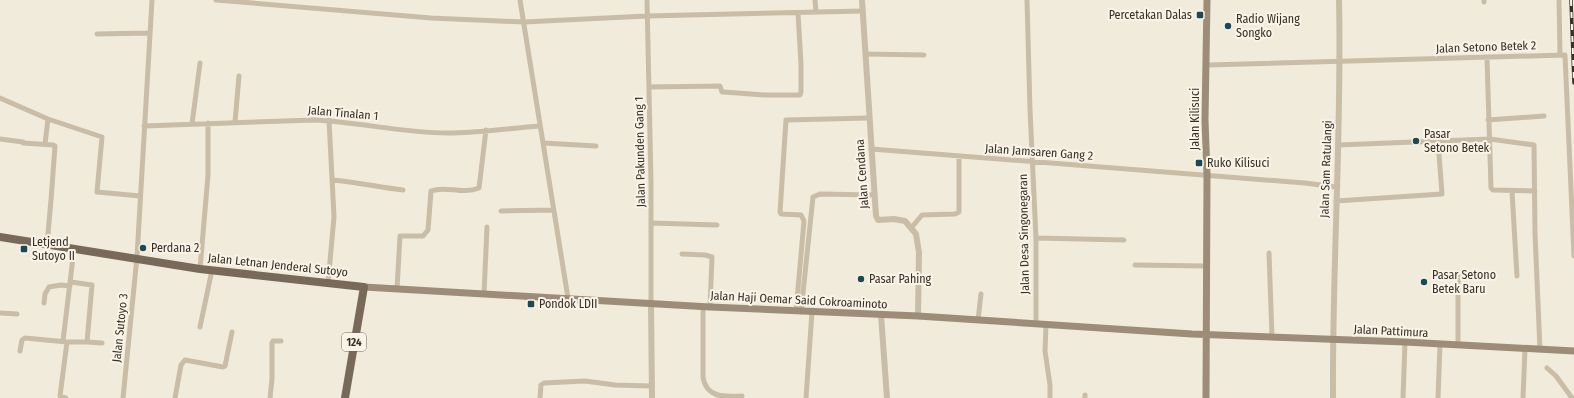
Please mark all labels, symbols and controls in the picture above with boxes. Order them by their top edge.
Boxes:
place label: Percetakan Dalas [1109,8,1192,22]
marker: Percetakan Dalas [1195,10,1205,20]
place label: Radio Wijang Songko [1236,12,1300,40]
marker: Radio Wijang Songko [1223,21,1233,31]
street label: Jalan Setono Betek 2 [1436,38,1536,56]
street label: Jalan Kilisuci [1188,88,1202,150]
street label: Jalan Pakunden Gang 1 [632,97,648,207]
street label: Jalan Tinalan 1 [307,103,379,123]
street label: Jalan Sam Ratulangi [1317,120,1335,218]
place label: Pasar Setono Betek [1424,127,1490,155]
marker: Pasar Setono Betek [1411,136,1421,146]
street label: Jalan Cendana [853,139,871,209]
street label: Jalan Jamsaren Gang 2 [985,141,1093,163]
place label: Ruko Kilisuci [1207,156,1270,170]
marker: Ruko Kilisuci [1194,158,1204,168]
street label: Jalan Desa Singonegaran [1016,174,1032,294]
place label: Letjend Sutoyo II [32,235,75,263]
place label: Perdana 2 [151,241,199,255]
marker: Perdana 2 [138,243,148,253]
marker: Letjend Sutoyo II [19,244,29,254]
street label: Jalan Letnan Jenderal Sutoyo [207,251,349,279]
place label: Pasar Setono Betek Baru [1432,268,1496,296]
place label: Pasar Pahing [869,272,932,286]
marker: Pasar Pahing [856,274,866,284]
marker: Pasar Setono Betek Baru [1419,277,1429,287]
street label: Jalan Haji Oemar Said Cokroaminoto [710,288,888,312]
street label: Jalan Sutoyo 3 [109,293,131,363]
place label: Pondok LDII [539,297,597,311]
marker: Pondok LDII [526,299,536,309]
street label: Jalan Pattimura [1353,322,1429,340]
road number: 124 [342,333,366,351]

